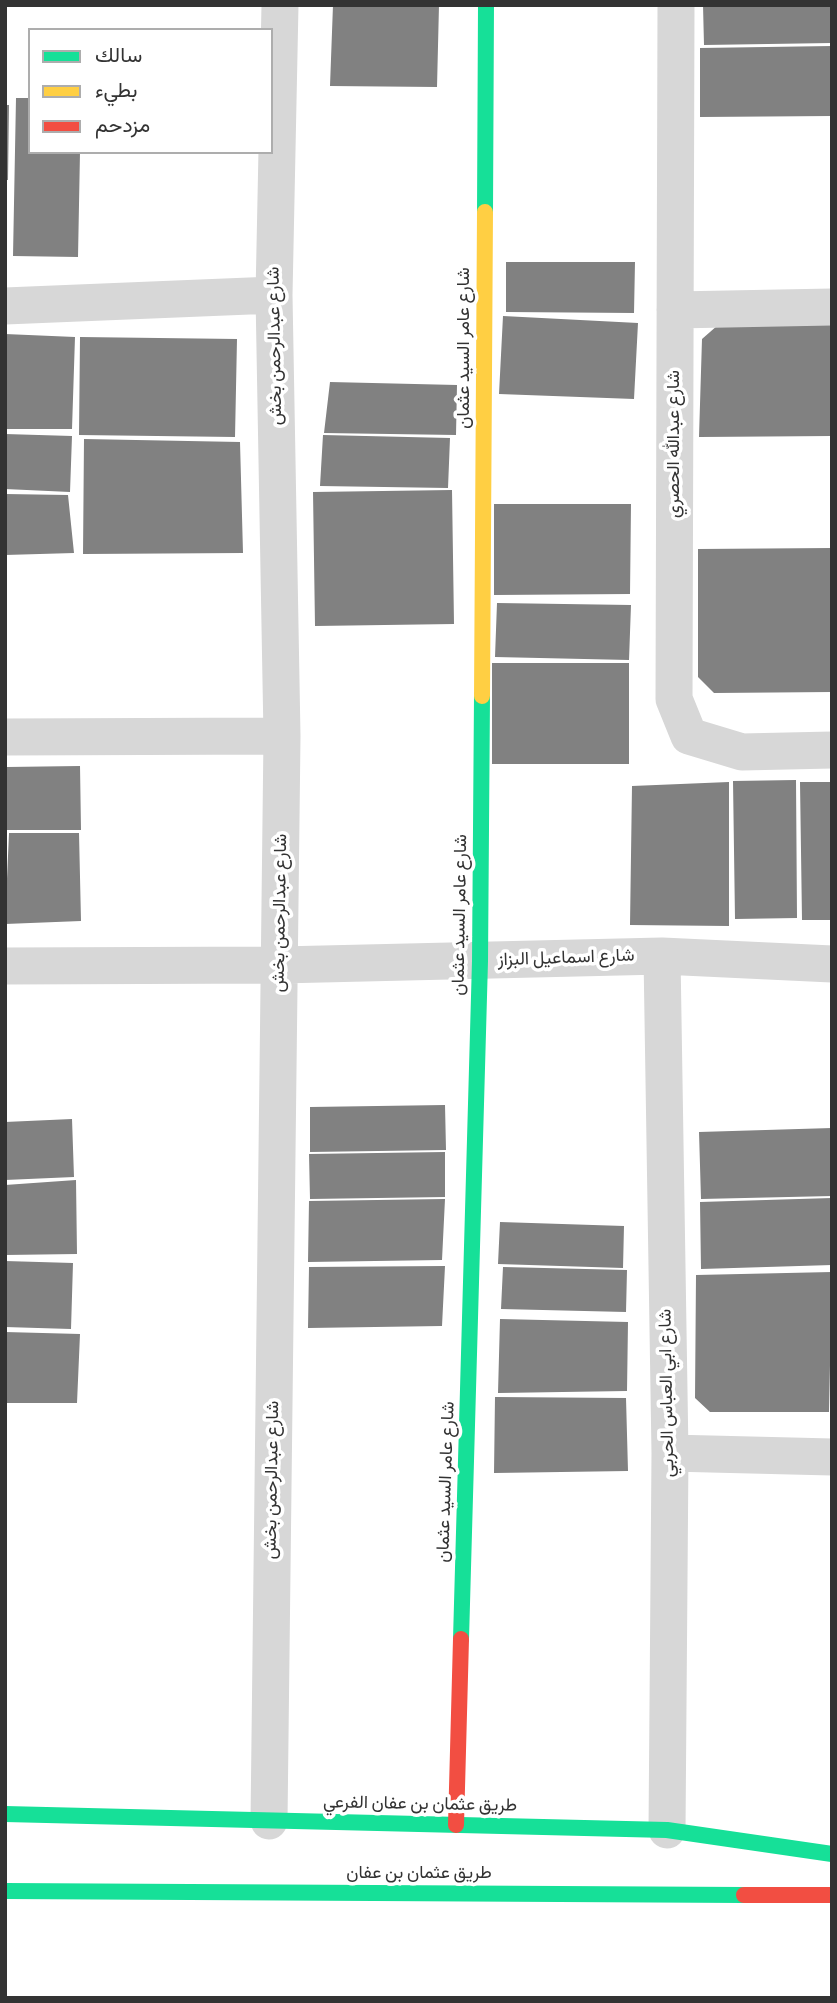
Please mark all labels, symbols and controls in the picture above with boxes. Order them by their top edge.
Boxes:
legend [28,28,273,154]
text: سالك [95,40,142,70]
text: بطيء [95,75,138,105]
text: مزدحم [95,110,150,140]
street label: شارع عبدالرحمن بخش [264,266,288,426]
street label: شارع عامر السيد عثمان [454,267,476,429]
street label: شارع عبدالله الحصري [664,370,686,518]
street label: شارع عبدالرحمن بخش [269,833,293,993]
street label: شارع عامر السيد عثمان [449,834,473,996]
street label: شارع اسماعيل البزاز [497,946,635,972]
street label: شارع ابي العباس الحربي [656,1309,680,1477]
street label: شارع عبدالرحمن بخش [261,1400,285,1560]
street label: شارع عامر السيد عثمان [433,1401,461,1563]
street label: طريق عثمان بن عفان الفرعي [323,1793,517,1817]
street label: طريق عثمان بن عفان [346,1863,492,1885]

